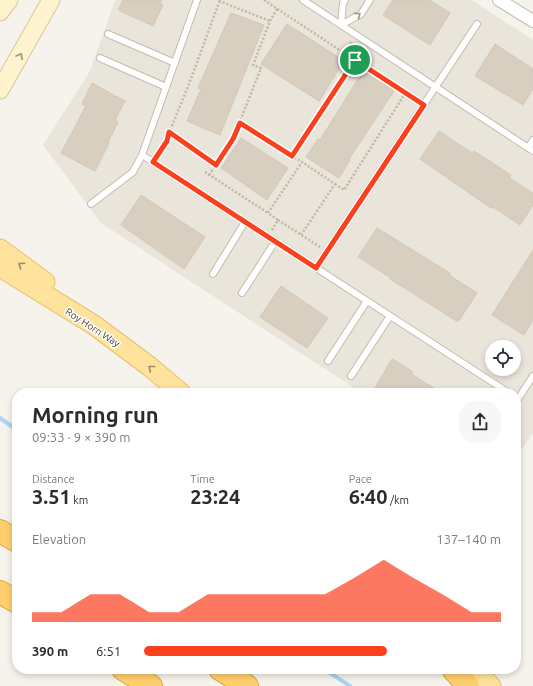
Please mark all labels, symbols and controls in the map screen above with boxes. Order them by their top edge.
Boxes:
one-way arrow [353,12,360,19]
pin [338,43,372,77]
icon: arrive [344,49,366,71]
one-way arrow [15,53,22,60]
one-way arrow [19,263,26,270]
street label: Roy Horn Way [63,306,122,349]
map controls [485,340,521,376]
button: locate [485,340,521,376]
one-way arrow [149,365,156,372]
button: share [459,401,501,443]
text: Morning run [32,402,159,427]
text: 09:33 · 9 × 390 m [32,430,131,444]
text: Distance [32,473,75,485]
text: Time [190,473,215,485]
text: Pace [349,473,372,485]
text: 3.51 [32,485,71,508]
text: 23:24 [190,485,240,508]
text: 6:40 [349,485,387,508]
text: km [71,494,88,506]
text: /km [387,494,409,506]
text: Elevation [32,532,86,546]
text: 137–140 m [436,532,501,546]
text: 390 m [32,644,68,658]
text: 6:51 [96,644,121,658]

